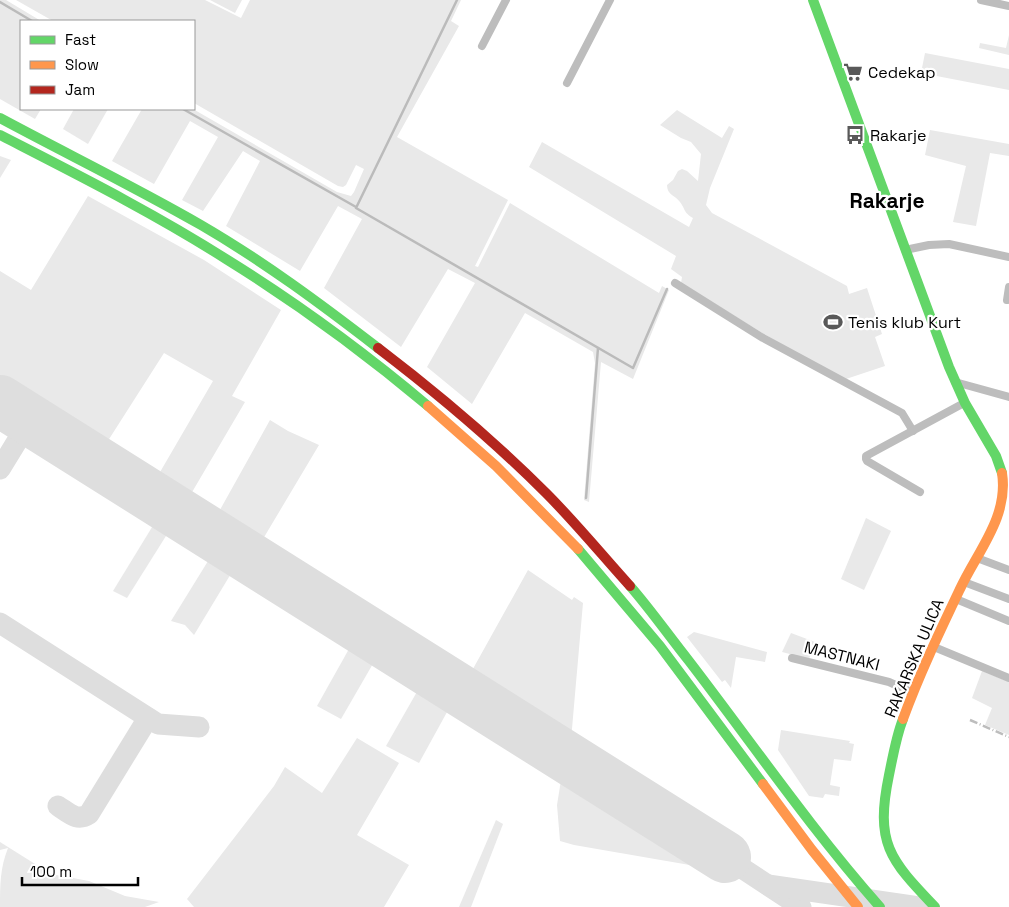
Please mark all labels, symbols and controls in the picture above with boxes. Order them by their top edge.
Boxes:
legend [20,20,195,110]
text: Fast [65,30,96,49]
text: Slow [65,55,99,74]
supermarket icon: Cedekap [842,61,864,83]
place label: Cedekap [868,62,935,83]
text: Jam [65,80,95,99]
bus stop icon: Rakarje [844,124,866,146]
place label: Rakarje [870,125,926,146]
district label: Rakarje [849,187,925,214]
sports icon: Tenis klub Kurt [822,311,844,333]
place label: Tenis klub Kurt [848,312,961,333]
street label: RAKARSKA ULICA [879,595,949,721]
street label: MASTNAKI [802,636,882,676]
scale bar [22,854,139,886]
text: 100 m [30,862,72,881]

